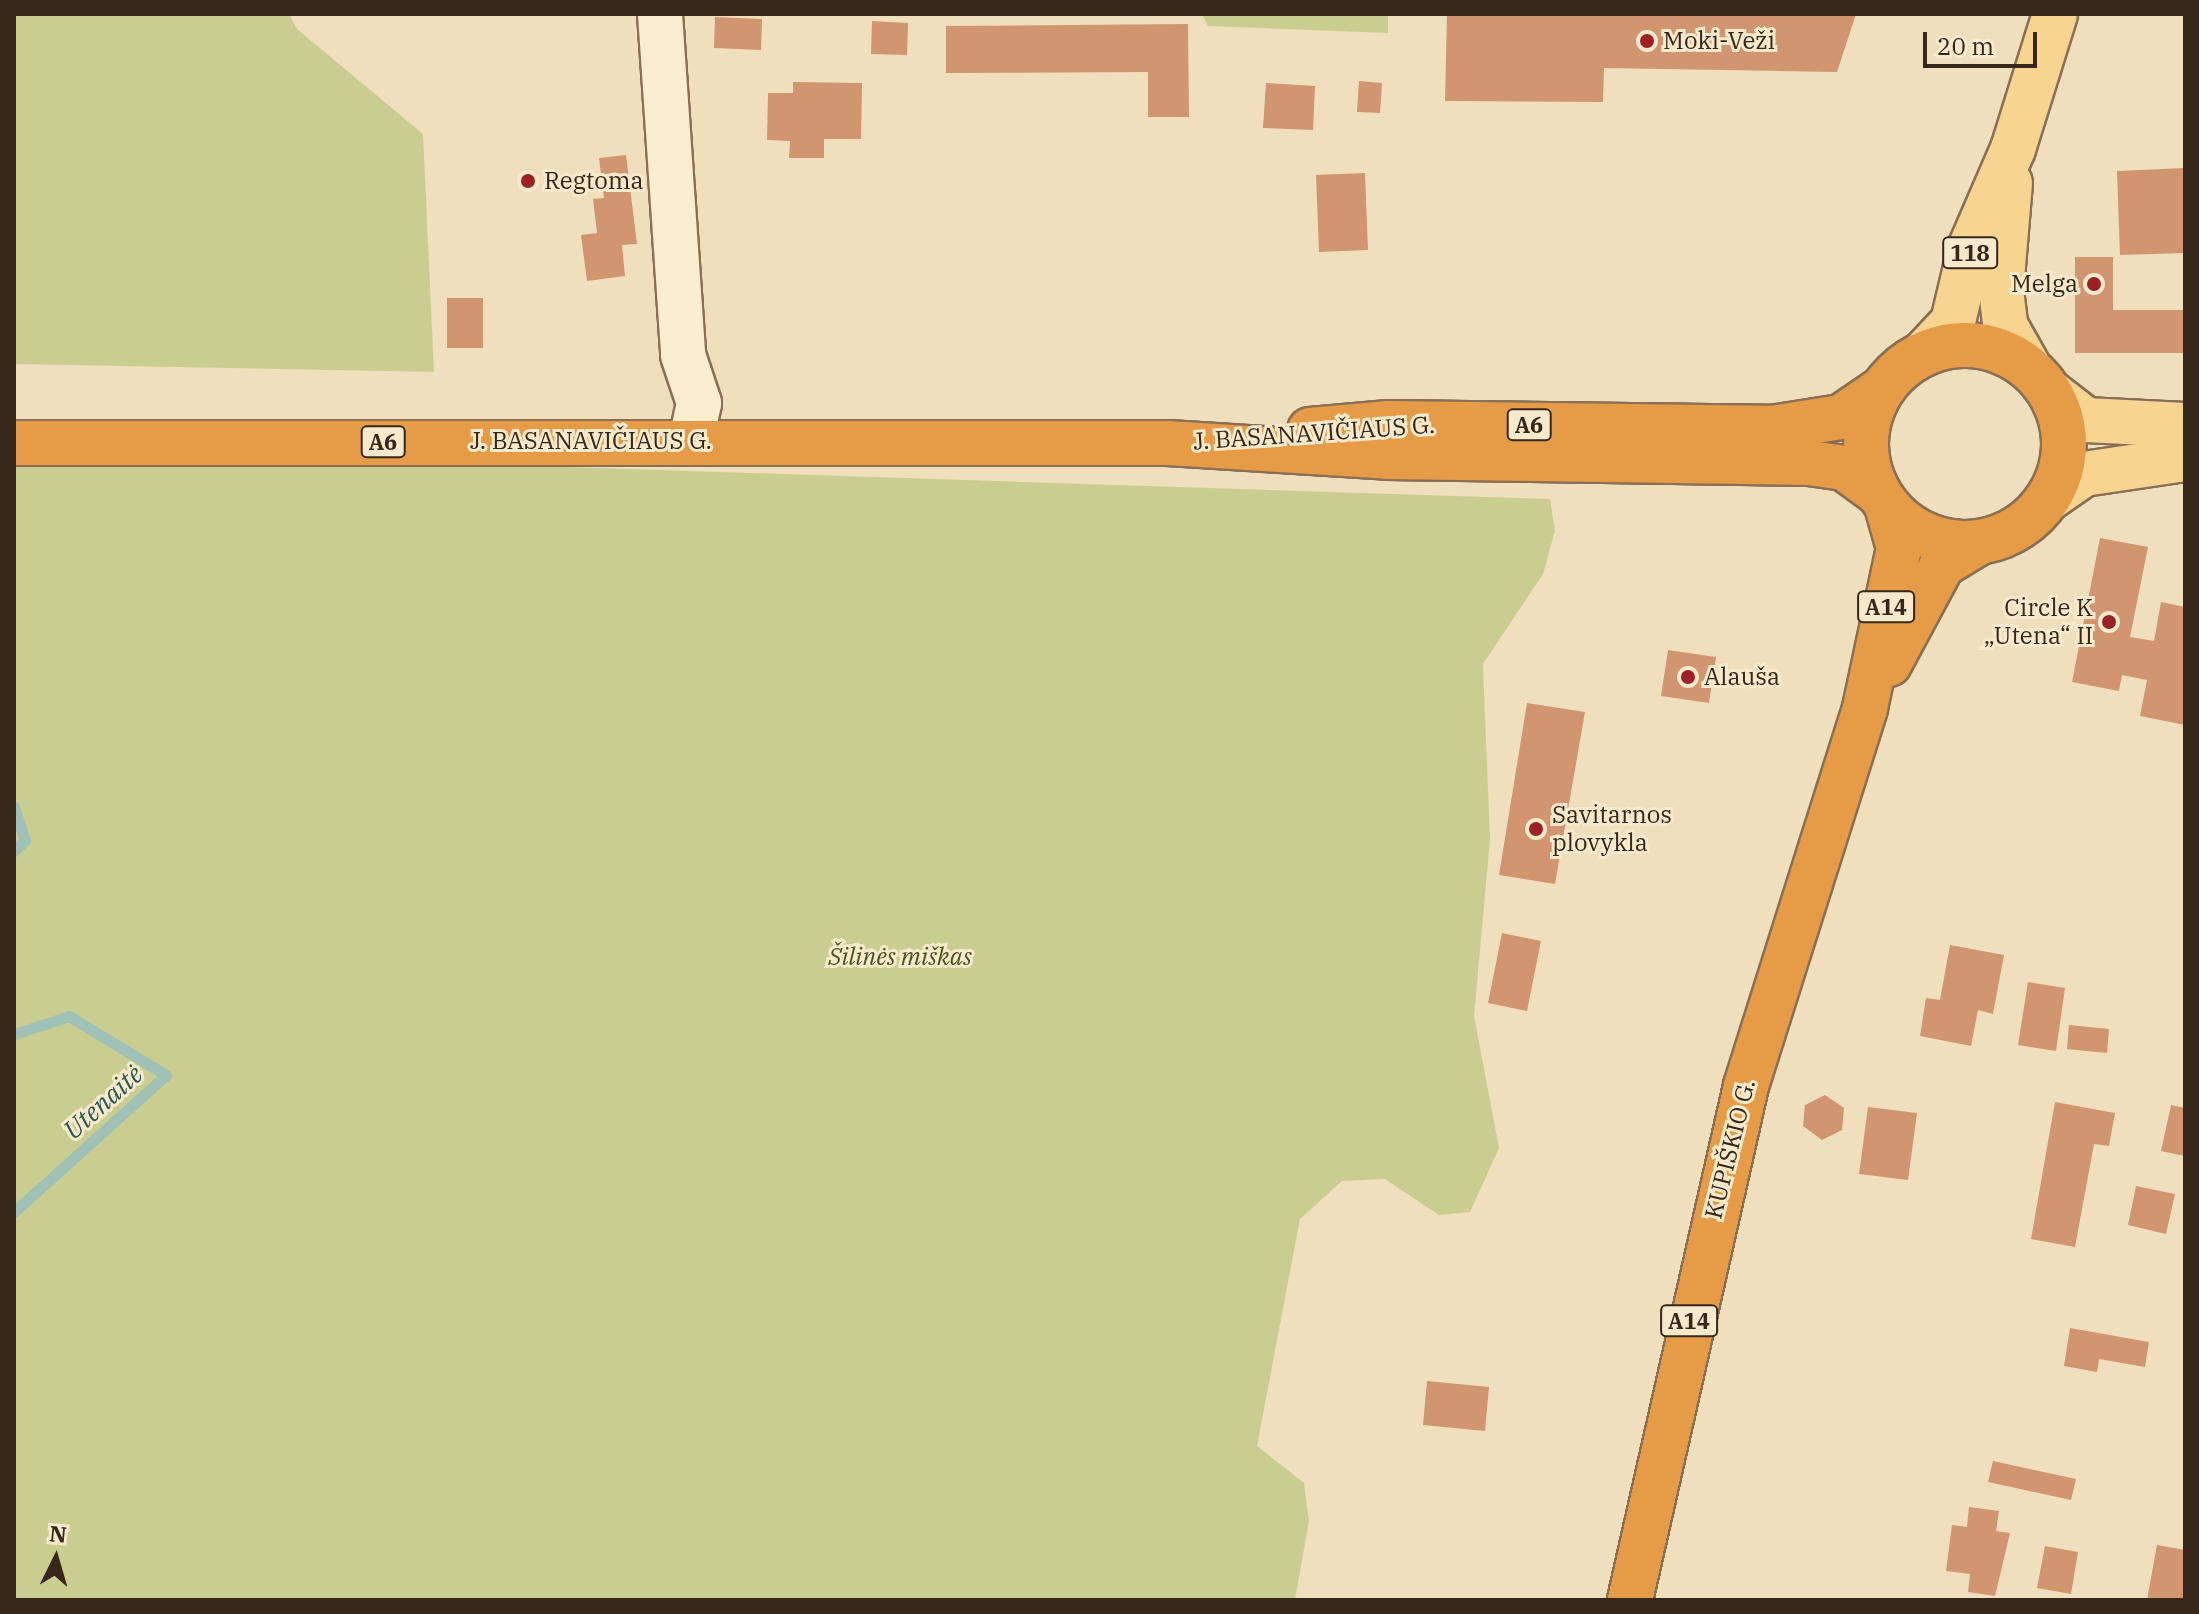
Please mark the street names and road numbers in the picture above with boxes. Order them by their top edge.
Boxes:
road number: 118 [1942,235,1998,271]
road number: A6 [1505,407,1553,443]
street label: J. BASANAVIČIAUS G. [1192,410,1436,456]
road number: A6 [359,424,407,460]
street label: J. BASANAVIČIAUS G. [470,427,712,455]
road number: A14 [1856,589,1916,625]
street label: KUPIŠKIO G. [1699,1076,1761,1222]
road number: A14 [1659,1303,1719,1339]

